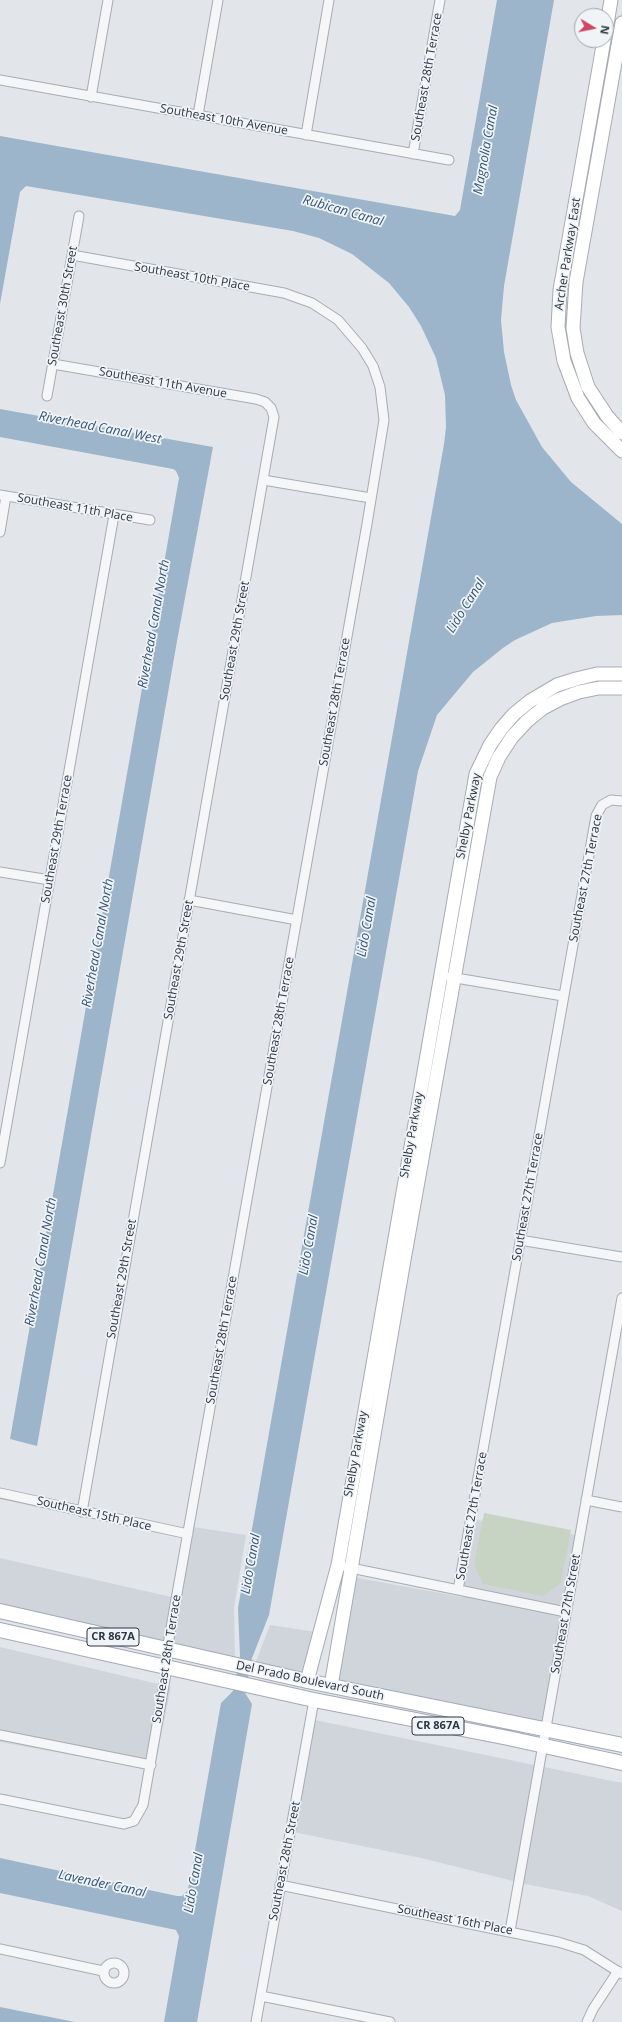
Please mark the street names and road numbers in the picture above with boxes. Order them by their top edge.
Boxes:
street label: Southeast 28th Terrace [409,12,445,142]
street label: Southeast 10th Avenue [159,102,289,138]
street label: Archer Parkway East [552,197,584,311]
street label: Southeast 30th Street [45,245,81,367]
street label: Southeast 10th Place [133,260,251,294]
street label: Southeast 11th Avenue [98,365,228,401]
street label: Southeast 11th Place [16,491,134,525]
street label: Southeast 29th Street [217,580,253,702]
street label: Southeast 28th Terrace [317,637,353,767]
street label: Shelby Parkway [454,772,484,860]
street label: Southeast 29th Terrace [39,774,75,904]
street label: Southeast 27th Terrace [567,813,605,943]
street label: Southeast 29th Street [161,899,197,1021]
street label: Southeast 28th Terrace [261,956,297,1086]
street label: Shelby Parkway [397,1091,427,1179]
street label: Southeast 27th Terrace [510,1132,546,1262]
street label: Southeast 29th Street [104,1218,140,1340]
street label: Southeast 28th Terrace [204,1275,240,1405]
street label: Shelby Parkway [341,1410,371,1498]
street label: Southeast 27th Terrace [454,1451,490,1581]
street label: Southeast 15th Place [35,1494,153,1534]
street label: Southeast 27th Street [548,1553,584,1675]
street label: Southeast 28th Terrace [150,1594,184,1724]
road number: CR 867A [87,1628,139,1646]
street label: Del Prado Boulevard South [235,1658,385,1704]
road number: CR 867A [412,1717,464,1735]
street label: Southeast 28th Street [266,1800,304,1922]
street label: Southeast 16th Place [396,1902,514,1938]

